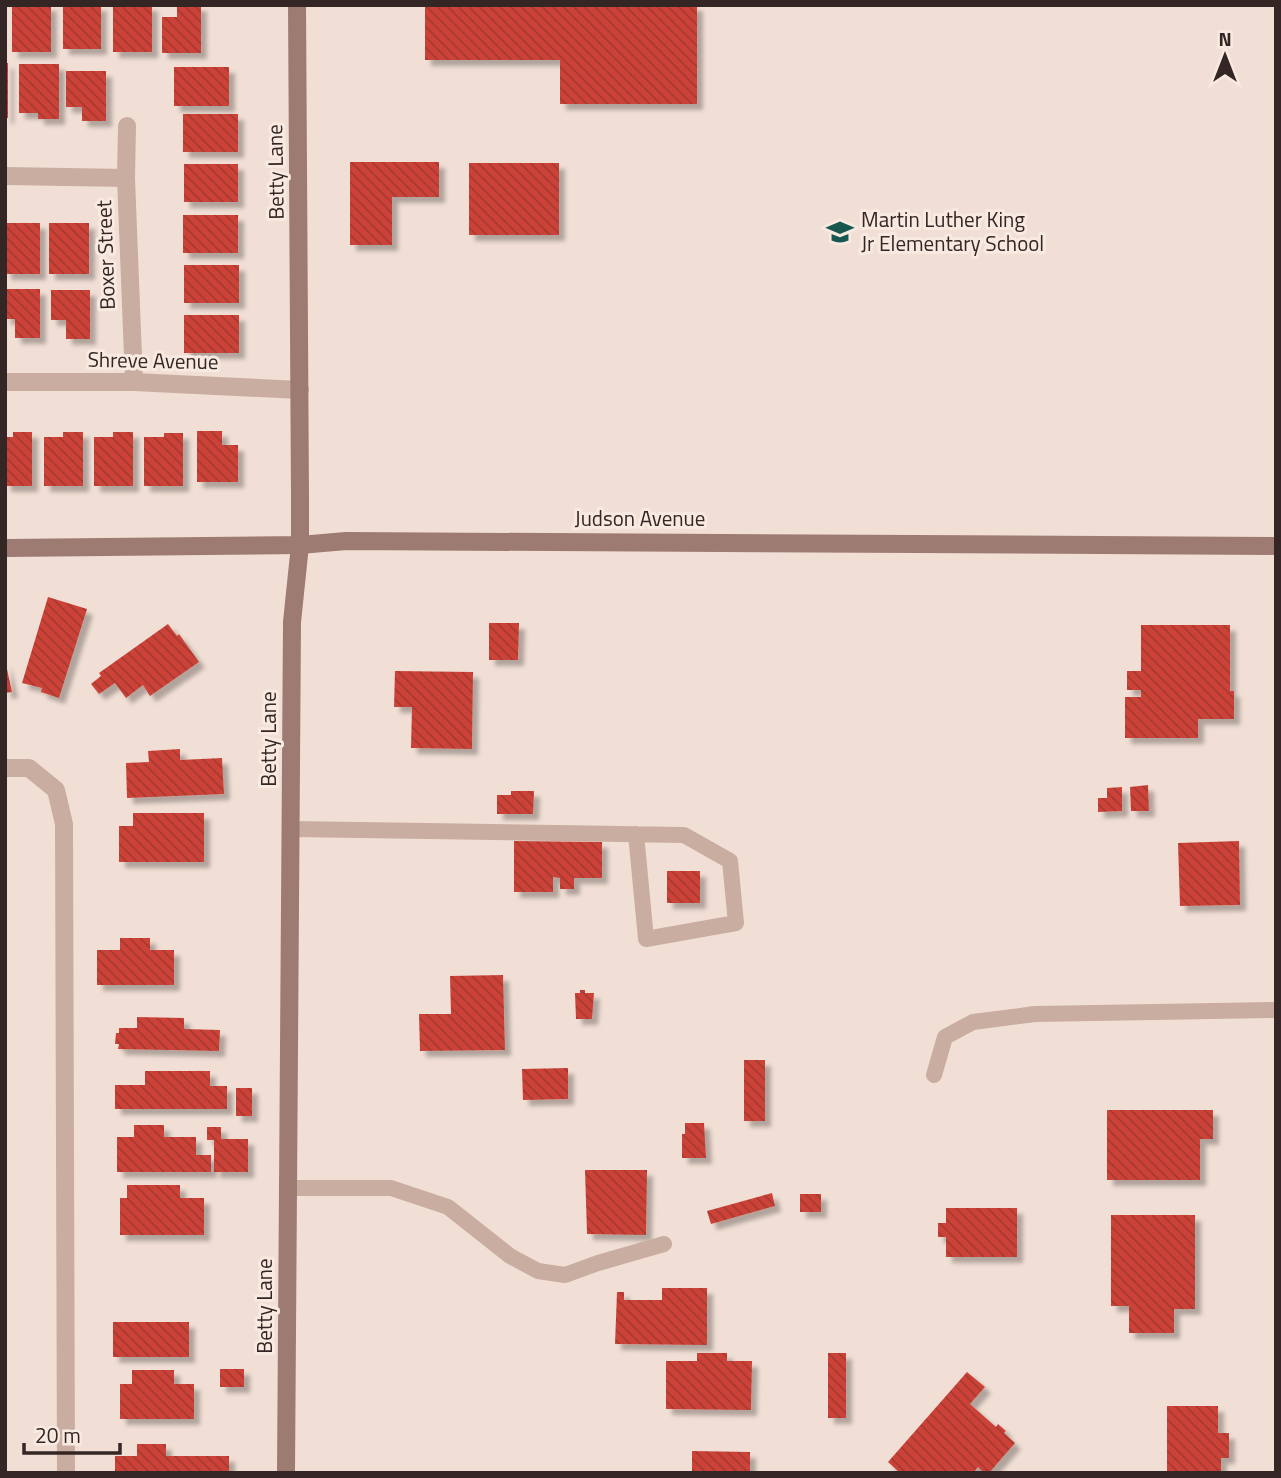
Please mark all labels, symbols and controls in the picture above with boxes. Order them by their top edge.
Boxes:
north arrow [1190,21,1260,91]
text: N [1218,24,1232,53]
street label: Betty Lane [258,124,292,220]
street label: Boxer Street [87,199,123,310]
place label: Martin Luther King Jr Elementary School [861,203,1044,259]
school or university icon: Martin Luther King Jr Elementary School [825,217,855,247]
street label: Shreve Avenue [87,343,219,377]
street label: Judson Avenue [575,502,705,534]
street label: Betty Lane [252,691,284,787]
street label: Betty Lane [248,1258,280,1354]
scale bar [24,1412,121,1456]
text: 20 m [35,1419,81,1451]

